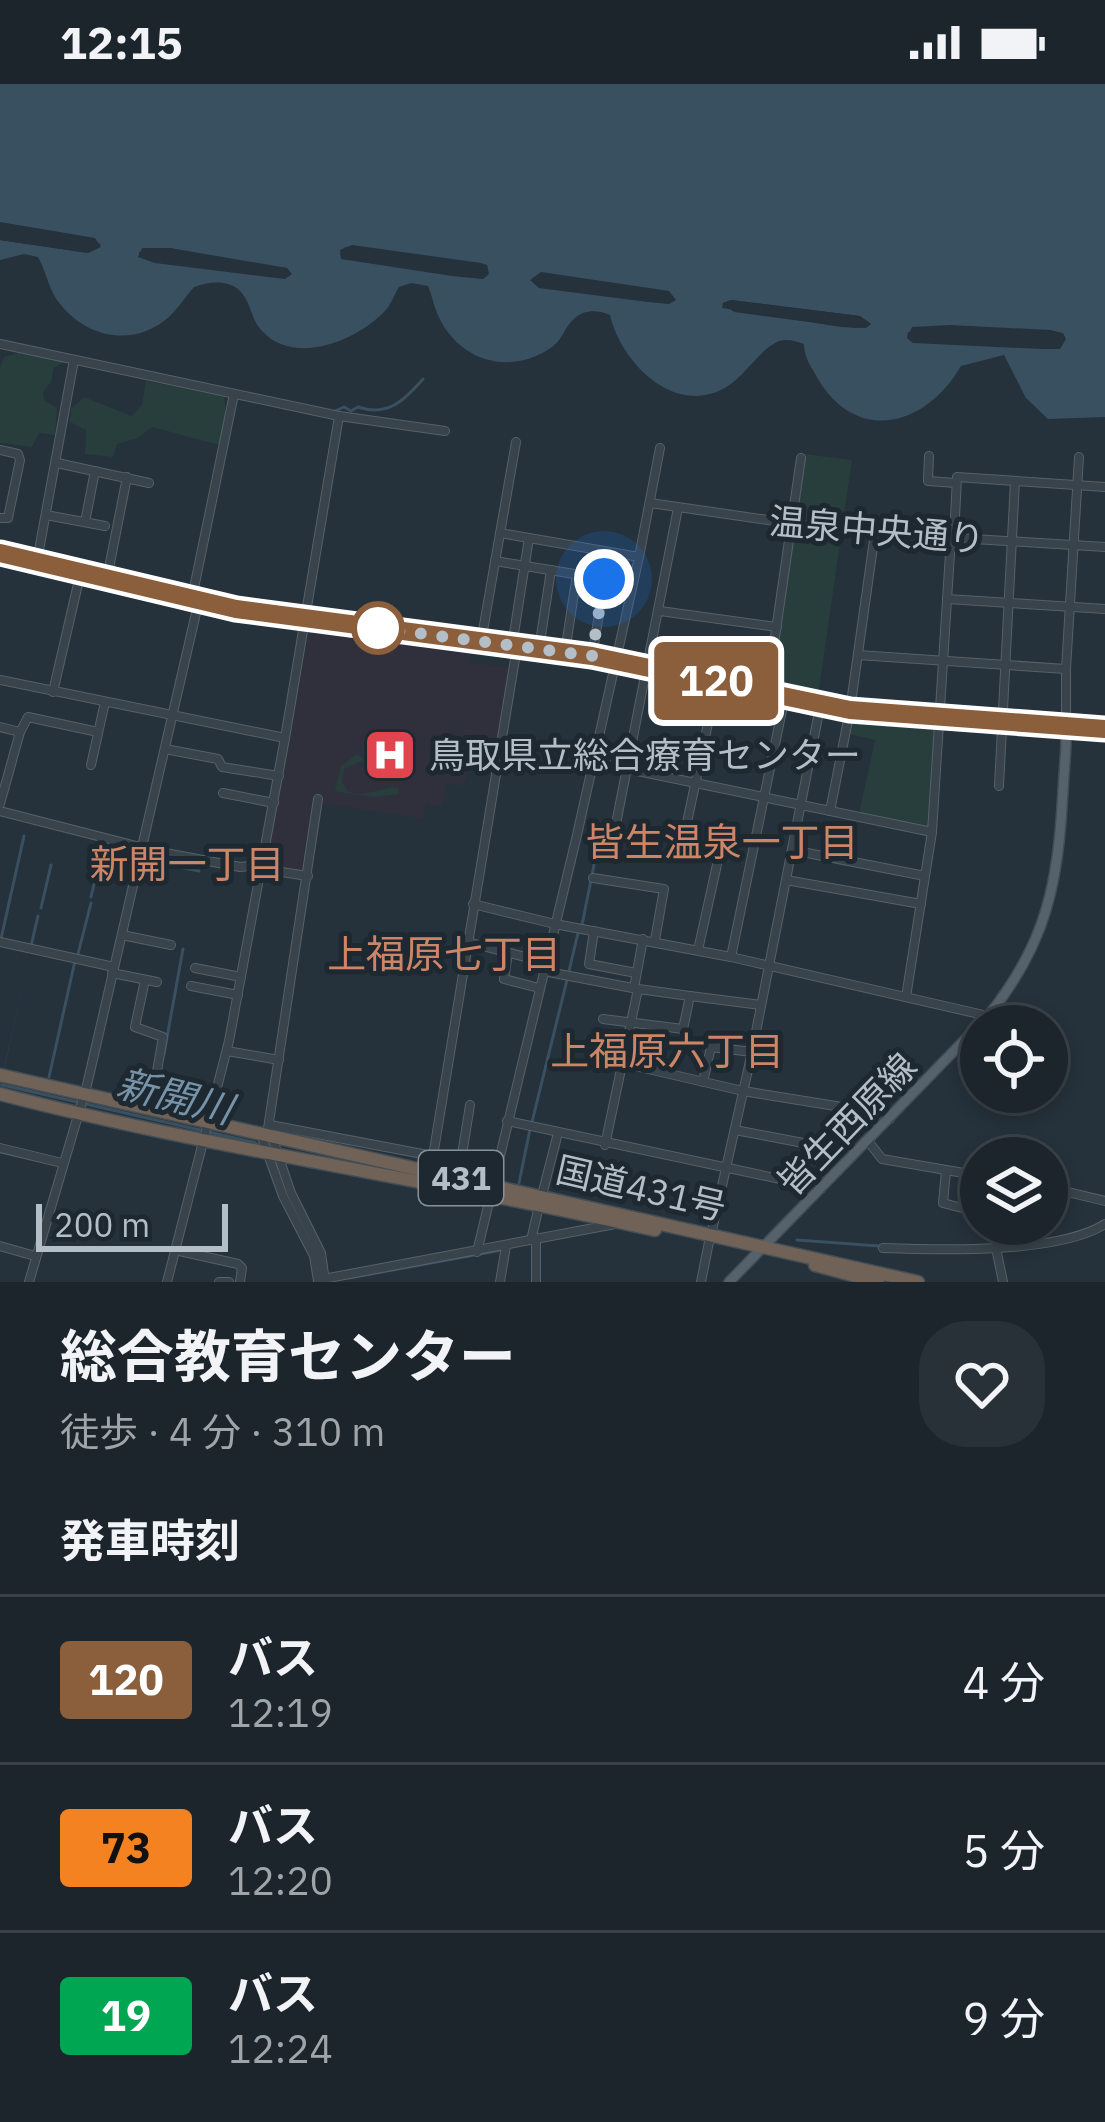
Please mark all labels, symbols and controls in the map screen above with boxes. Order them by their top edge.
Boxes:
text: 12:15 [60,13,183,71]
street label: 温泉中央通り [767,497,987,562]
your location [574,549,634,609]
unlabelled marker [353,603,403,653]
line badge: 120 [647,642,785,720]
text: 120 [678,653,754,708]
hospital icon: 鳥取県立総合療育センター [362,727,418,783]
place label: 鳥取県立総合療育センター [429,731,861,778]
district label: 皆生温泉一丁目 [585,816,859,867]
district label: 新開一丁目 [89,838,285,889]
district label: 上福原七丁目 [327,928,561,979]
map controls [960,1005,1068,1245]
button: locate [960,1005,1068,1113]
district label: 上福原六丁目 [550,1025,784,1076]
street label: 皆生西原線 [767,1043,926,1205]
water label: 新開川 [112,1057,242,1135]
button: layers [960,1137,1068,1245]
street label: 国道431号 [552,1145,731,1230]
road number: 431 [419,1151,503,1205]
scale bar [36,1198,228,1251]
text: 200 m [54,1203,150,1246]
text: 総合教育センター [60,1319,516,1393]
button: heart [919,1321,1045,1447]
text: 徒歩 · 4 分 · 310 m [60,1406,385,1457]
text: 発車時刻 [60,1511,240,1569]
text: バス [228,1628,318,1686]
text: 120 [88,1652,164,1707]
text: 4 分 [962,1653,1045,1711]
text: 12:19 [228,1687,333,1738]
text: バス [228,1796,318,1854]
text: 73 [101,1820,151,1875]
text: 5 分 [962,1821,1045,1879]
text: 12:20 [228,1855,333,1906]
text: バス [228,1964,318,2022]
text: 19 [101,1988,151,2043]
text: 9 分 [962,1989,1045,2047]
text: 12:24 [228,2023,333,2074]

